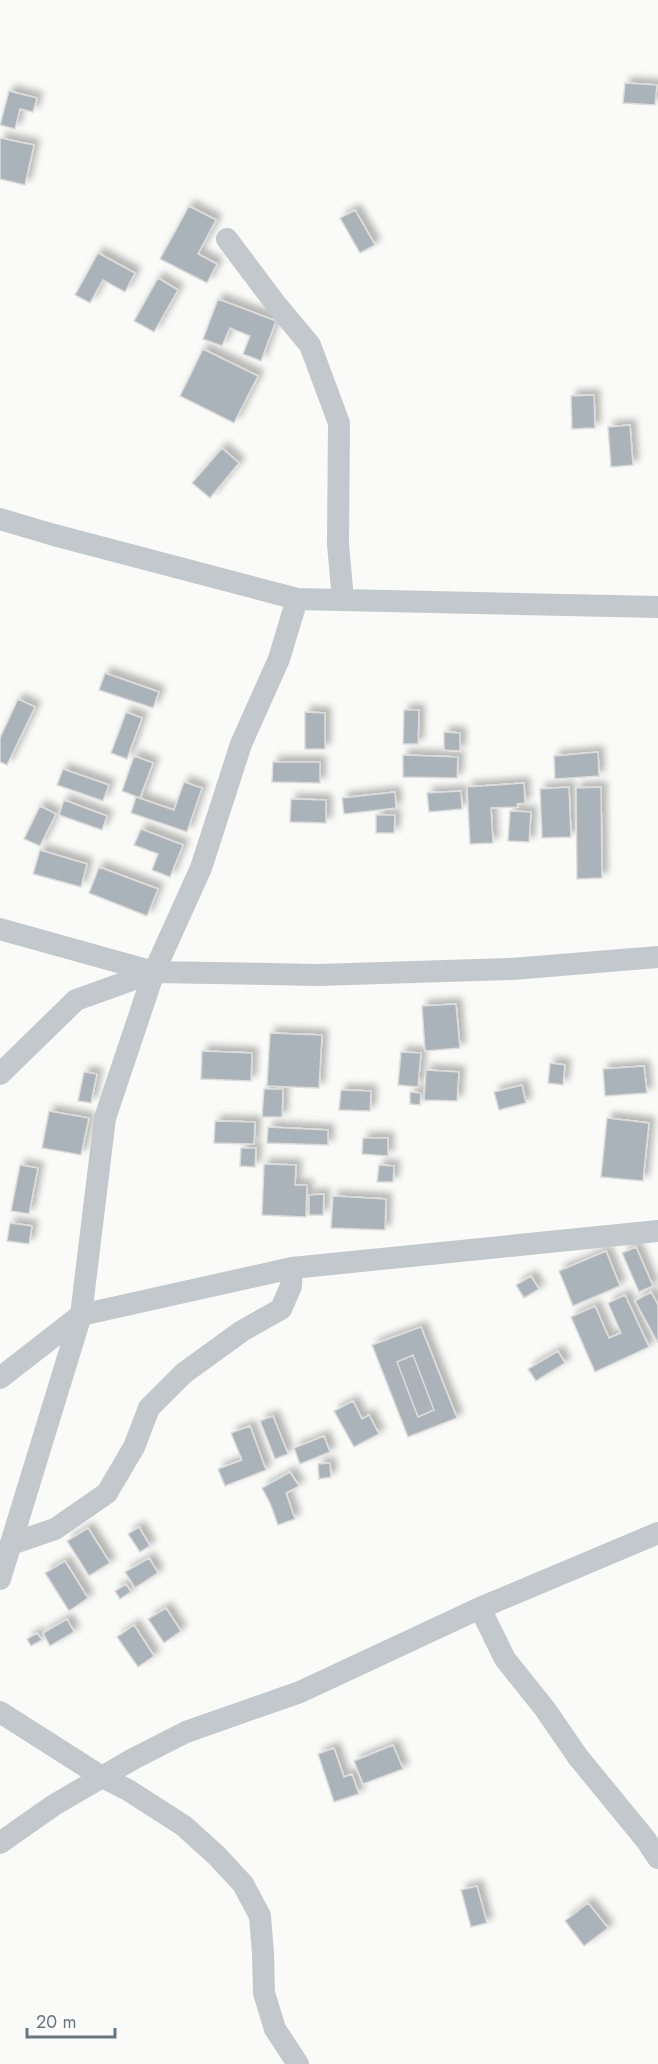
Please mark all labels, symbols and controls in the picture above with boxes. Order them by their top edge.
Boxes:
scale bar [27,2001,116,2039]
text: 20 m [36,2009,76,2035]

